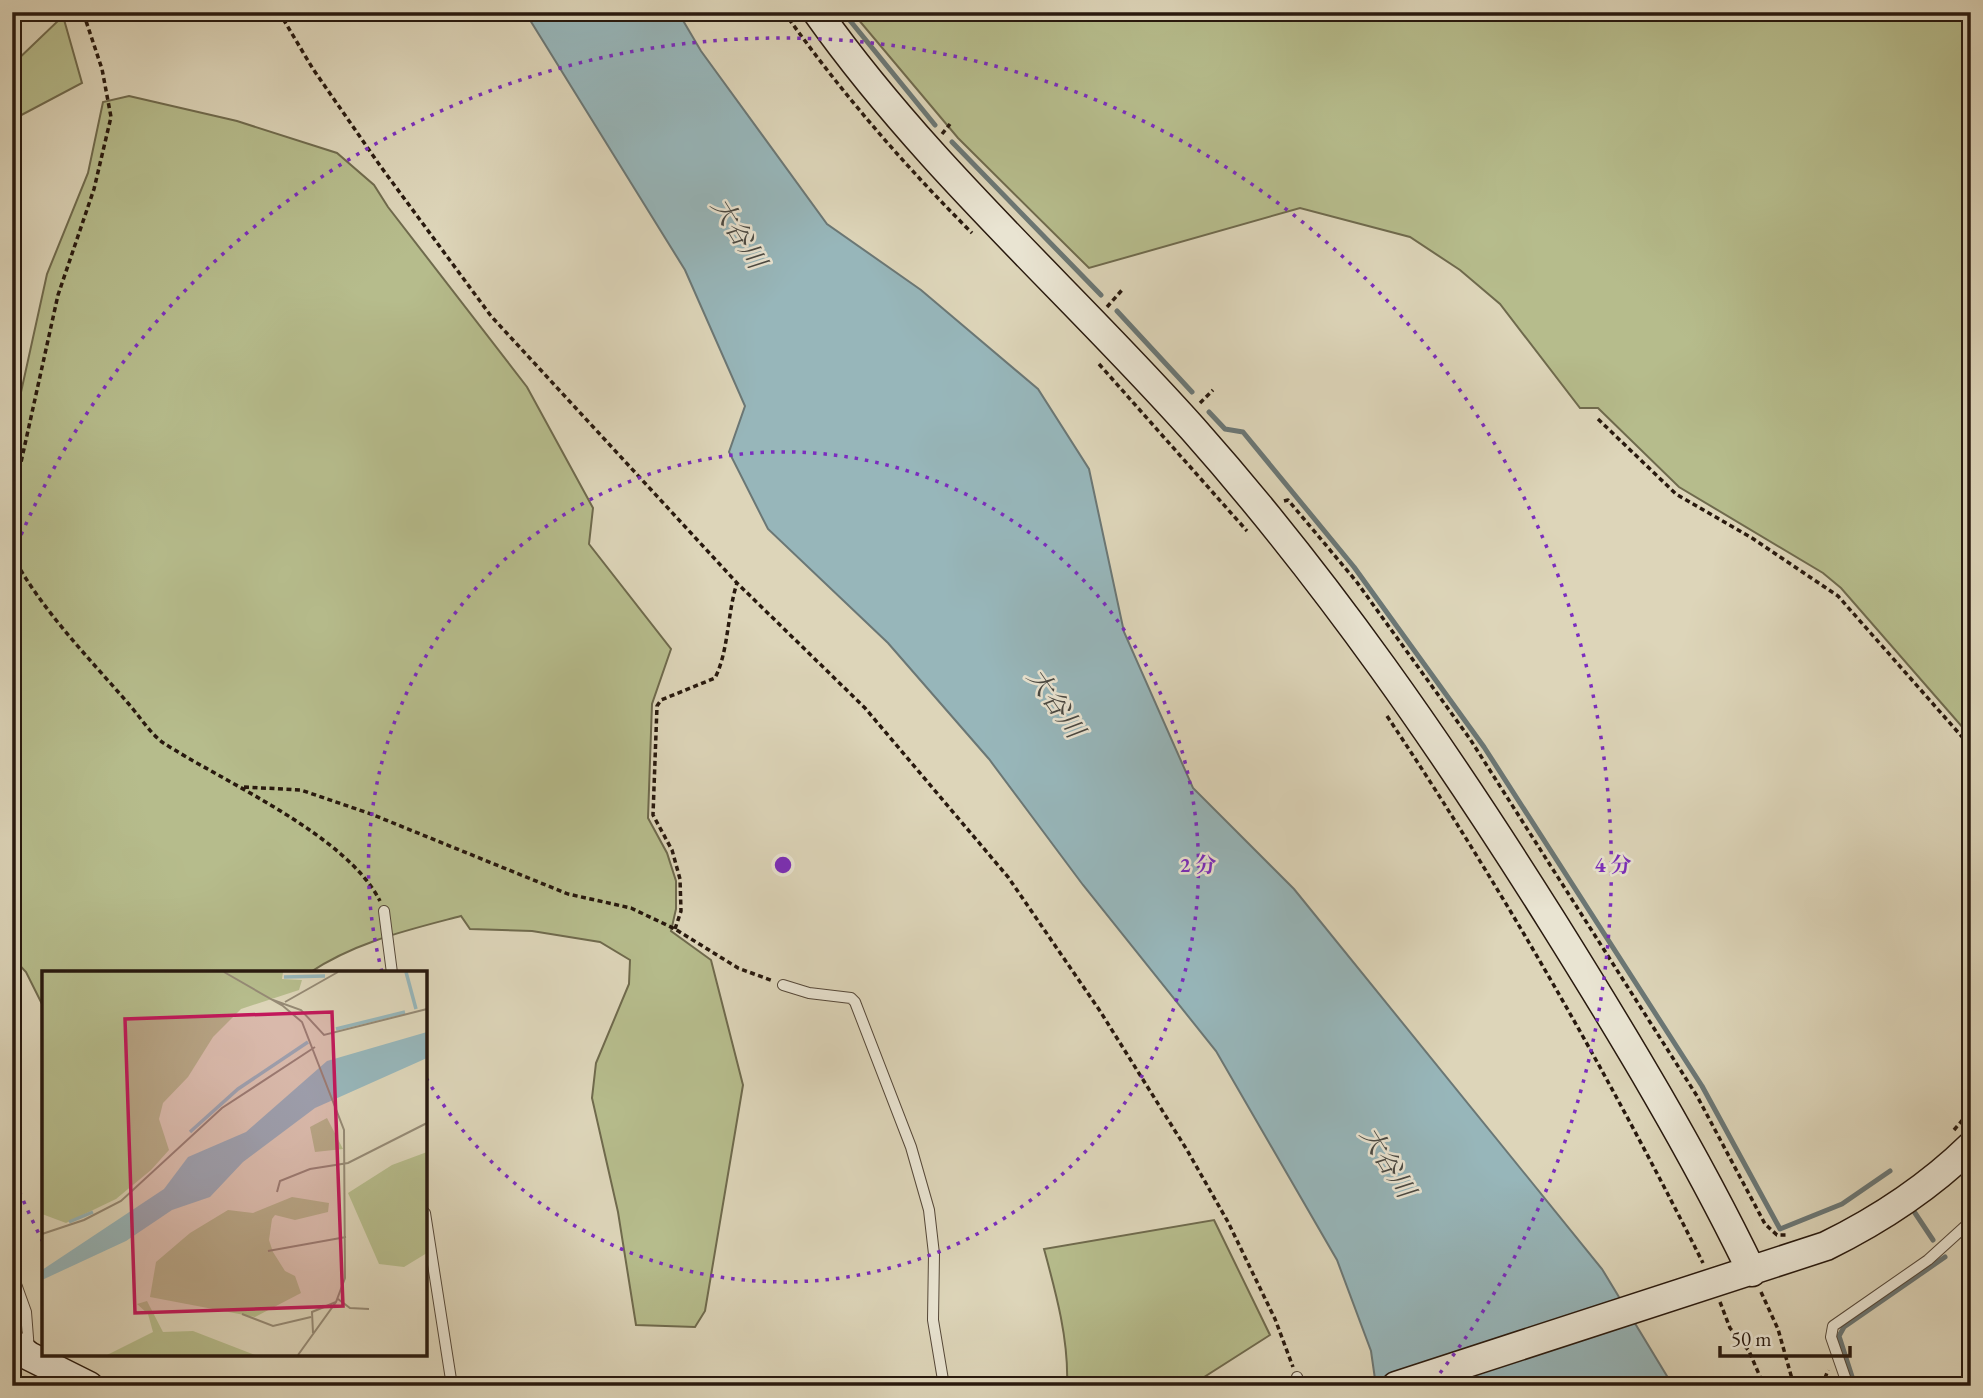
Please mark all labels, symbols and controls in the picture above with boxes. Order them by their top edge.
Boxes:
water label: 大谷川 [704,191,776,278]
water label: 大谷川 [1020,661,1094,747]
text: 2 分 [1179,851,1217,878]
text: 4 分 [1594,851,1632,878]
centre of rings [771,853,795,877]
inset map [42,971,427,1356]
water label: 大谷川 [1353,1120,1425,1207]
scale bar [1720,1314,1850,1358]
text: 50 m [1731,1325,1772,1352]

